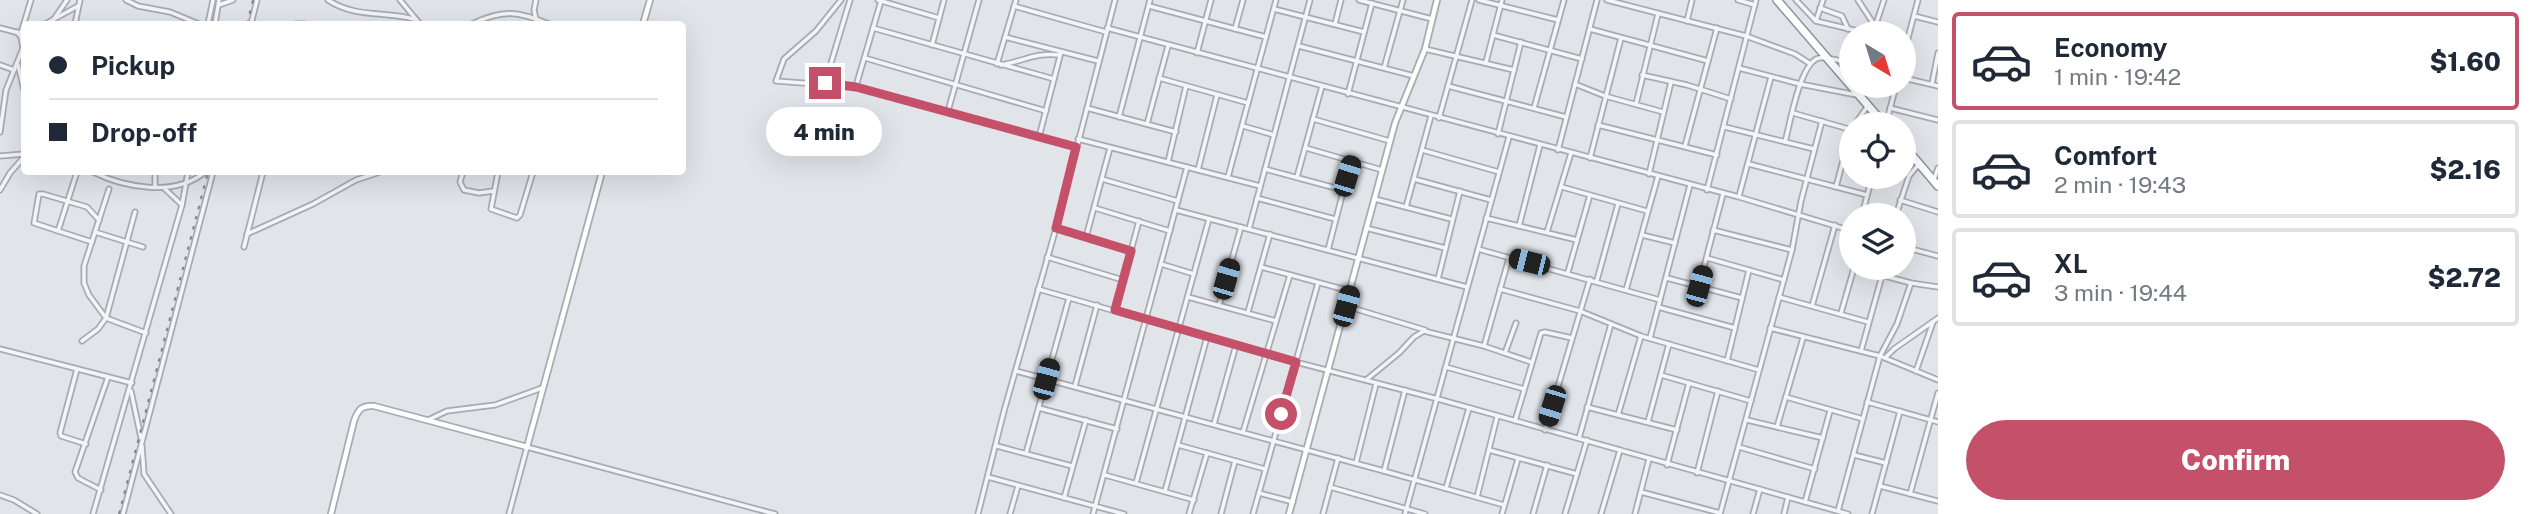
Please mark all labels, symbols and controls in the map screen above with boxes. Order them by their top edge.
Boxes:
north arrow [1839,21,1916,98]
map controls [1839,21,1916,280]
icon: car [1970,30,2033,93]
text: Economy [2054,32,2167,63]
text: $1.60 [2429,46,2501,77]
text: Pickup [91,50,175,81]
text: 1 min · 19:42 [2054,63,2181,90]
route end [809,67,841,99]
callout: 4 min [767,108,883,156]
button: locate [1839,112,1916,189]
text: Drop-off [91,117,197,148]
text: 4 min [793,118,855,145]
icon: car [1970,138,2033,201]
text: Comfort [2054,140,2157,171]
car [1331,153,1364,199]
text: $2.16 [2430,154,2501,185]
text: 2 min · 19:43 [2054,171,2186,198]
button: layers [1839,203,1916,280]
icon: car [1970,246,2033,309]
car [1507,247,1552,277]
text: XL [2054,248,2088,279]
car [1211,256,1242,302]
text: $2.72 [2427,262,2501,293]
car [1684,263,1715,309]
text: 3 min · 19:44 [2054,279,2187,306]
car [1331,283,1362,329]
car [1031,356,1062,402]
car [1536,383,1569,429]
route start [1265,398,1297,430]
button: Confirm [1966,420,2505,500]

